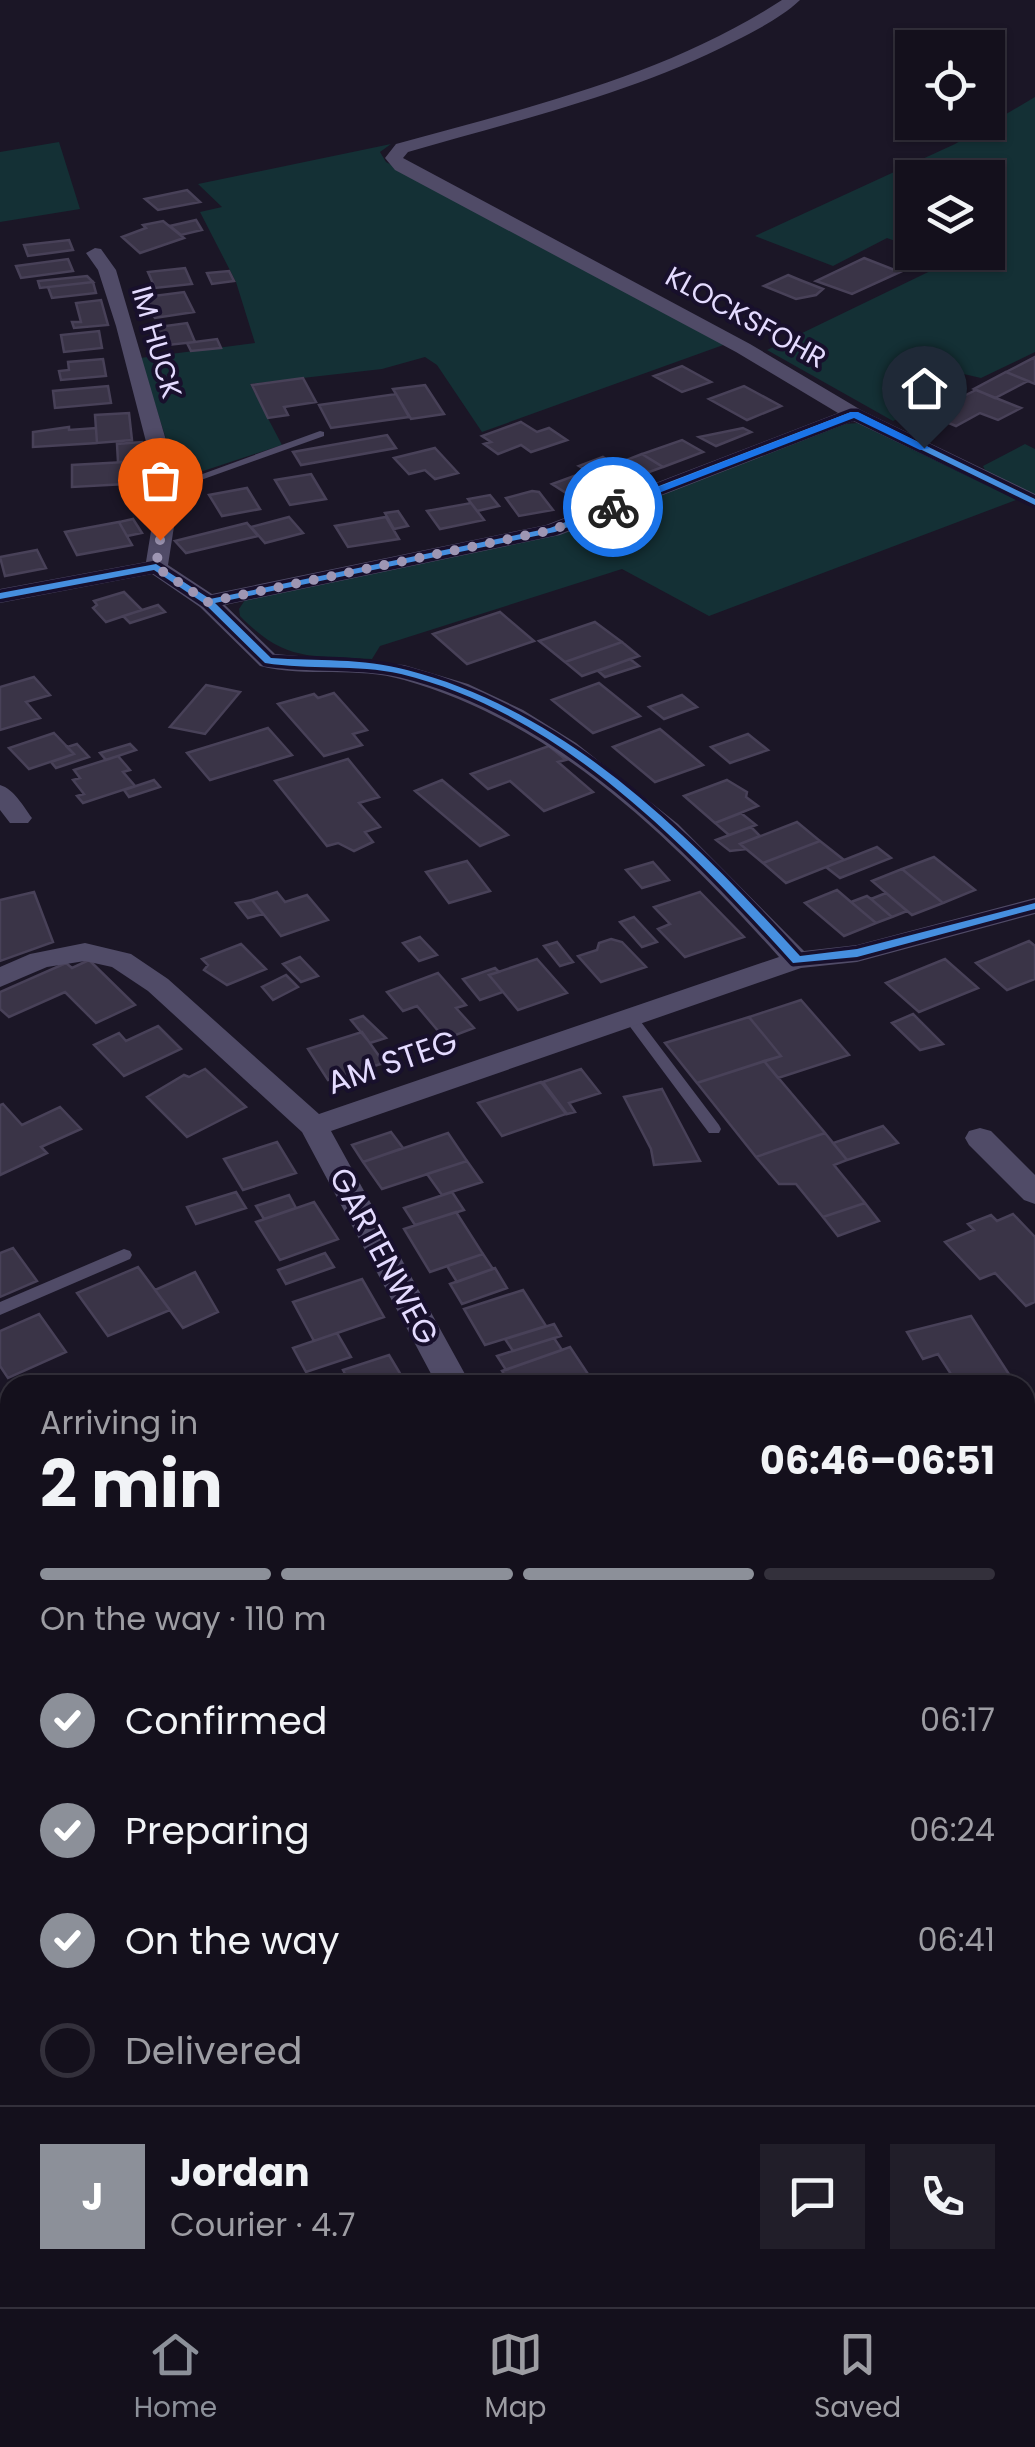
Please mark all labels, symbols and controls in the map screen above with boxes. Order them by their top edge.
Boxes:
map controls [895,30,1005,270]
button: locate [895,30,1005,140]
button: layers [895,160,1005,270]
street label: KLOCKSFOHR [658,257,833,378]
street label: IM HUCK [122,281,191,403]
pin [882,346,967,449]
icon: home [897,361,952,416]
pin [118,438,203,541]
icon: bag [133,453,188,508]
courier [563,457,663,557]
icon: bike [586,480,641,535]
street label: AM STEG [321,1018,463,1105]
street label: GARTENWEG [319,1159,450,1352]
text: Arriving in [40,1400,198,1445]
text: 06:46–06:51 [760,1434,995,1487]
text: 2 min [40,1439,223,1530]
text: On the way · 110 m [40,1596,327,1641]
icon: check [40,1693,95,1748]
text: Confirmed [125,1694,327,1747]
text: 06:17 [920,1697,995,1742]
icon: check [40,1803,95,1858]
text: Preparing [125,1804,310,1857]
text: 06:24 [909,1807,995,1852]
icon: check [40,1913,95,1968]
text: On the way [125,1914,339,1967]
text: 06:41 [917,1917,995,1962]
text: Delivered [125,2024,302,2077]
button: chat [760,2144,865,2249]
button: phone [890,2144,995,2249]
text: Jordan [170,2146,310,2199]
text: J [82,2170,103,2223]
text: Courier · 4.7 [170,2202,355,2247]
tab: Home [134,2327,217,2429]
tab: Map [485,2327,547,2429]
tab: Saved [814,2327,901,2429]

